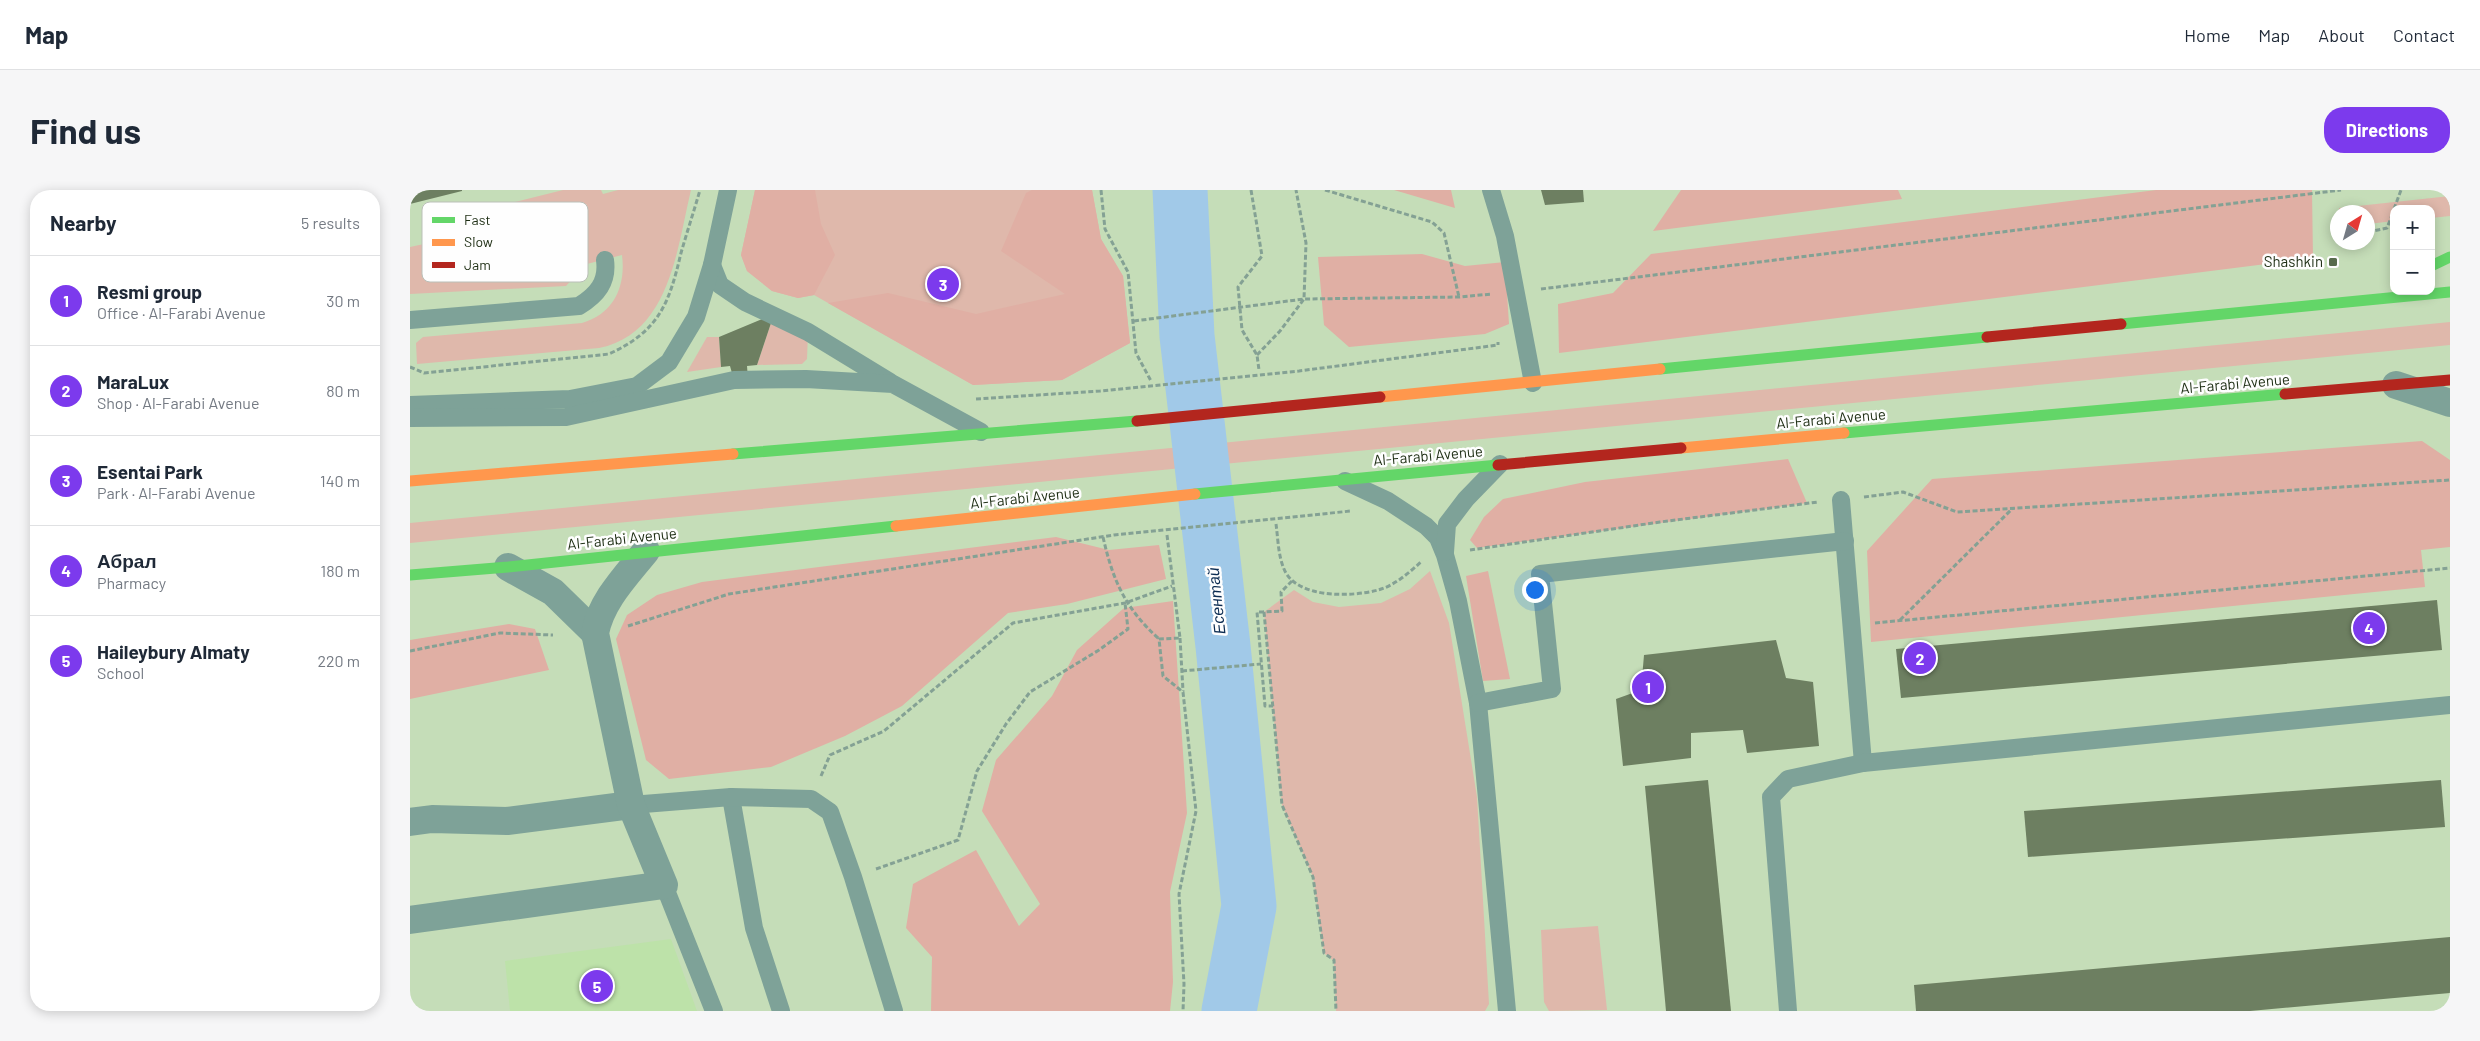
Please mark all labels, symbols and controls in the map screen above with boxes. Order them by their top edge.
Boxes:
text: Map [25,20,68,49]
text: Home [2184,24,2230,46]
text: Map [2258,24,2290,46]
text: About [2318,24,2365,46]
text: Contact [2393,24,2455,46]
button: Directions [2324,107,2450,153]
text: Find us [30,109,141,151]
legend [422,202,588,282]
north arrow [2330,205,2375,250]
map controls [2390,205,2435,295]
button: + [2390,205,2435,250]
text: Nearby [50,210,116,235]
text: Fast [464,211,490,228]
text: 5 results [301,213,360,232]
text: Slow [464,233,493,250]
button: − [2390,250,2435,295]
place label: Shashkin [2264,252,2323,270]
text: Jam [464,256,491,273]
marker: Shashkin [2327,256,2339,268]
pin: 3 [927,265,959,303]
text: Resmi group [97,280,202,303]
text: 1 [63,291,69,310]
text: 30 m [326,291,360,310]
text: Office · Al-Farabi Avenue [97,303,266,322]
street label: Al-Farabi Avenue [2179,369,2290,397]
text: MaraLux [97,370,169,393]
text: 2 [62,381,70,400]
text: 80 m [326,381,360,400]
text: Shop · Al-Farabi Avenue [97,393,259,412]
street label: Al-Farabi Avenue [1775,404,1886,432]
street label: Al-Farabi Avenue [1372,441,1483,469]
text: Esentai Park [97,460,203,483]
text: 3 [62,471,70,490]
text: 140 m [320,471,360,490]
street label: Al-Farabi Avenue [969,482,1081,512]
text: Park · Al-Farabi Avenue [97,483,255,502]
street label: Al-Farabi Avenue [566,523,678,553]
text: Абрал [97,549,156,572]
text: 4 [61,561,71,580]
text: 180 m [321,561,360,580]
water label: Есентай [1203,566,1228,636]
text: Pharmacy [97,573,166,592]
your location [1522,577,1548,603]
pin: 4 [2353,609,2385,647]
pin: 2 [1904,639,1936,677]
text: Haileybury Almaty [97,640,250,663]
text: 5 [62,651,70,670]
text: 220 m [317,651,360,670]
text: School [97,663,144,682]
pin: 1 [1632,668,1664,706]
pin: 5 [581,967,613,1005]

